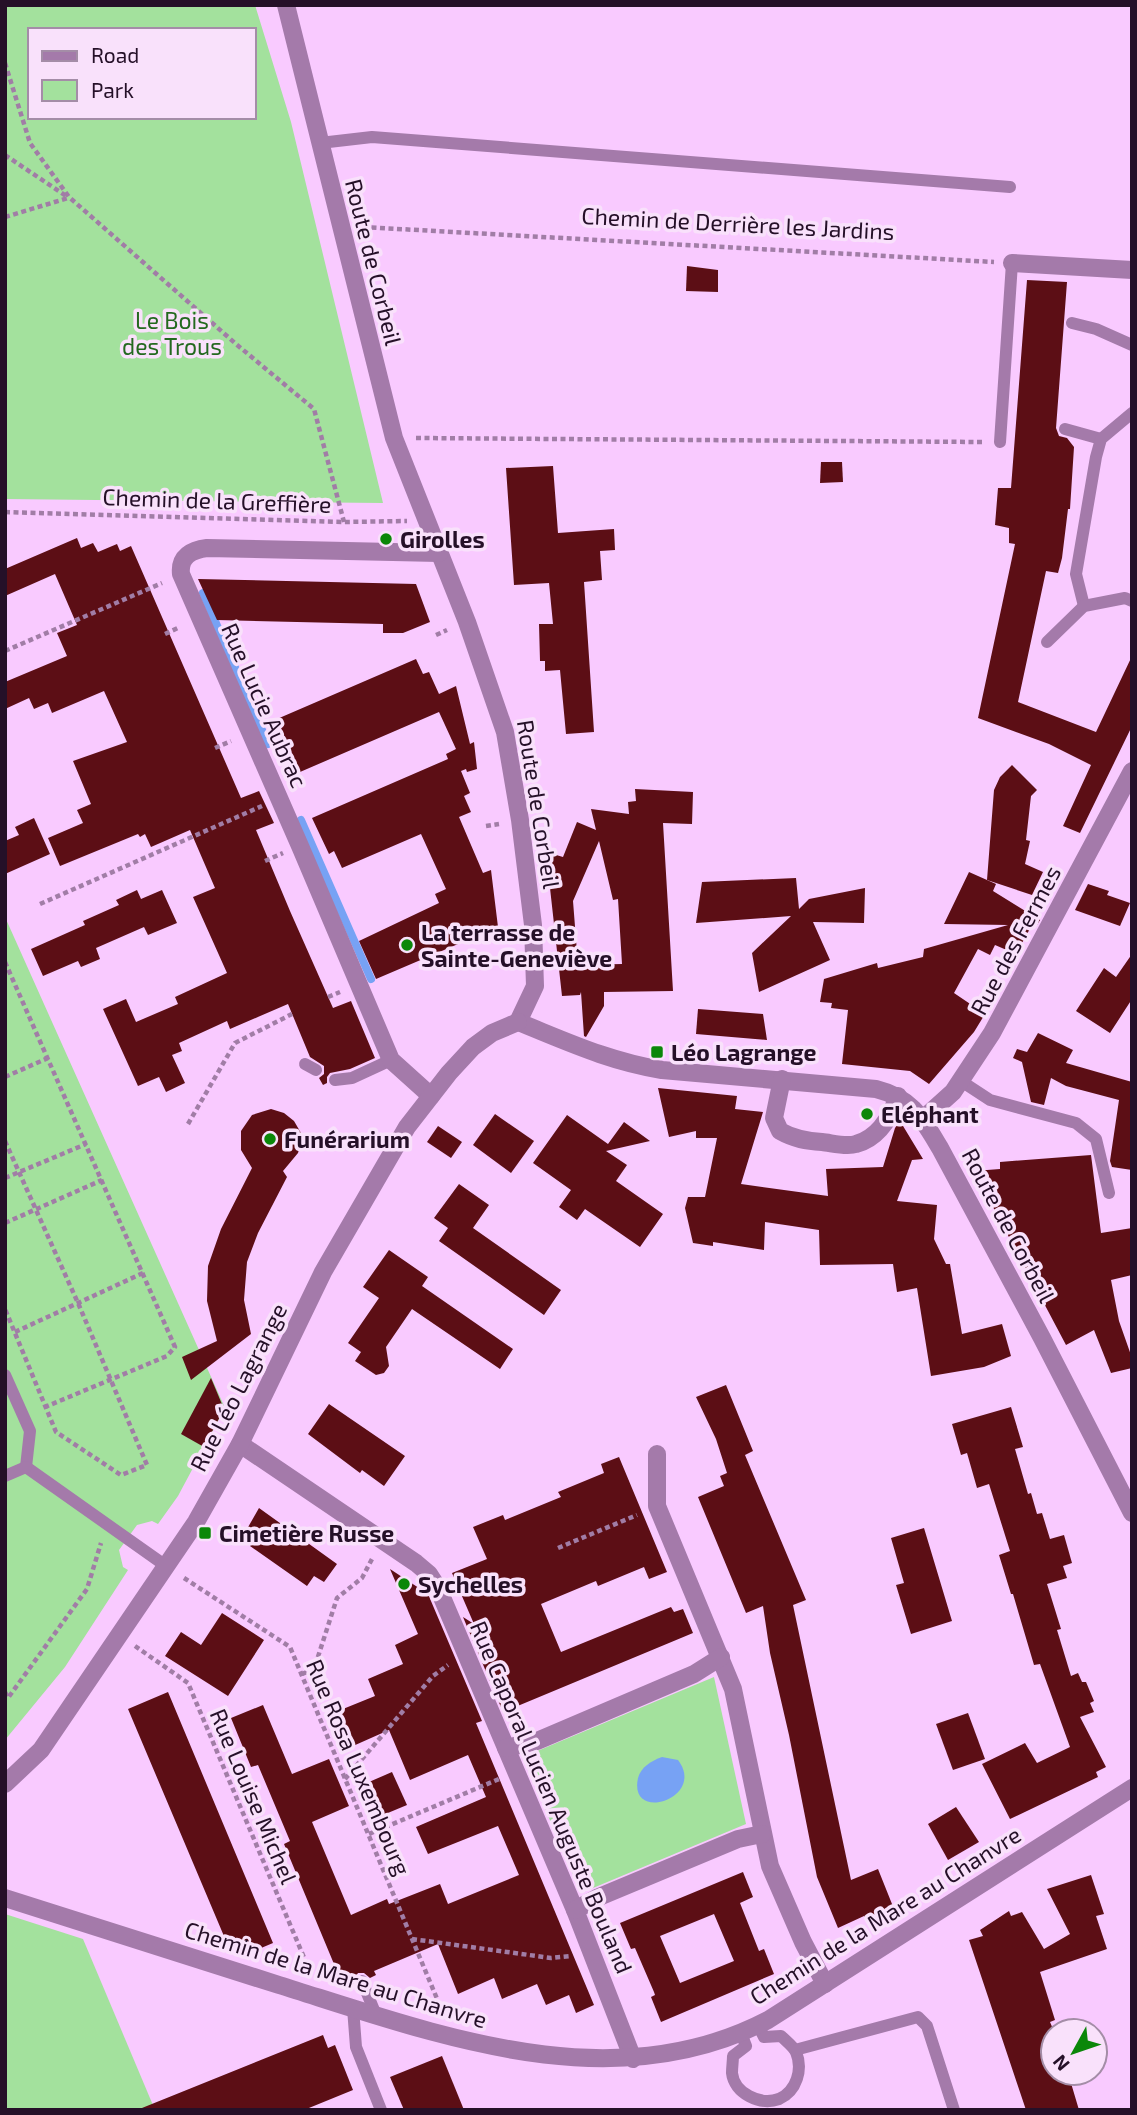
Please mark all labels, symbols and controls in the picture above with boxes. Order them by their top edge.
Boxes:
legend [28,28,256,119]
text: Road [91,42,139,67]
text: Park [91,77,134,102]
street label: Route de Corbeil [340,176,408,348]
street label: Chemin de Derrière les Jardins [581,201,895,245]
park label: Le Bois des Trous [122,306,222,360]
street label: Chemin de la Greffière [102,482,332,518]
place label: Girolles [400,525,485,553]
marker: Girolles [378,531,394,547]
street label: Rue Lucie Aubrac [216,618,314,792]
street label: Route de Corbeil [512,718,566,891]
street label: Rue des Fermes [964,861,1066,1019]
place label: La terrasse de Sainte-Geneviève [421,918,612,972]
marker: La terrasse de Sainte-Geneviève [399,937,415,953]
place label: Léo Lagrange [671,1038,817,1066]
marker: Léo Lagrange [649,1044,665,1060]
place label: Eléphant [881,1100,979,1128]
marker: Eléphant [859,1106,875,1122]
place label: Funérarium [284,1125,410,1153]
marker: Funérarium [262,1131,278,1147]
street label: Route de Corbeil [957,1143,1061,1307]
street label: Rue Léo Lagrange [184,1298,292,1476]
place label: Cimetière Russe [219,1519,394,1547]
marker: Cimetière Russe [197,1525,213,1541]
place label: Sychelles [418,1570,523,1598]
marker: Sychelles [396,1576,412,1592]
street label: Rue Caporal Lucien Auguste Bouland [465,1617,639,1977]
street label: Rue Rosa Luxembourg [301,1655,417,1879]
street label: Rue Louise Michel [205,1704,304,1888]
street label: Chemin de la Mare au Chanvre [744,1820,1026,2010]
street label: Chemin de la Mare au Chanvre [182,1915,490,2033]
north arrow [1039,2017,1109,2087]
text: N [1047,2051,1074,2076]

